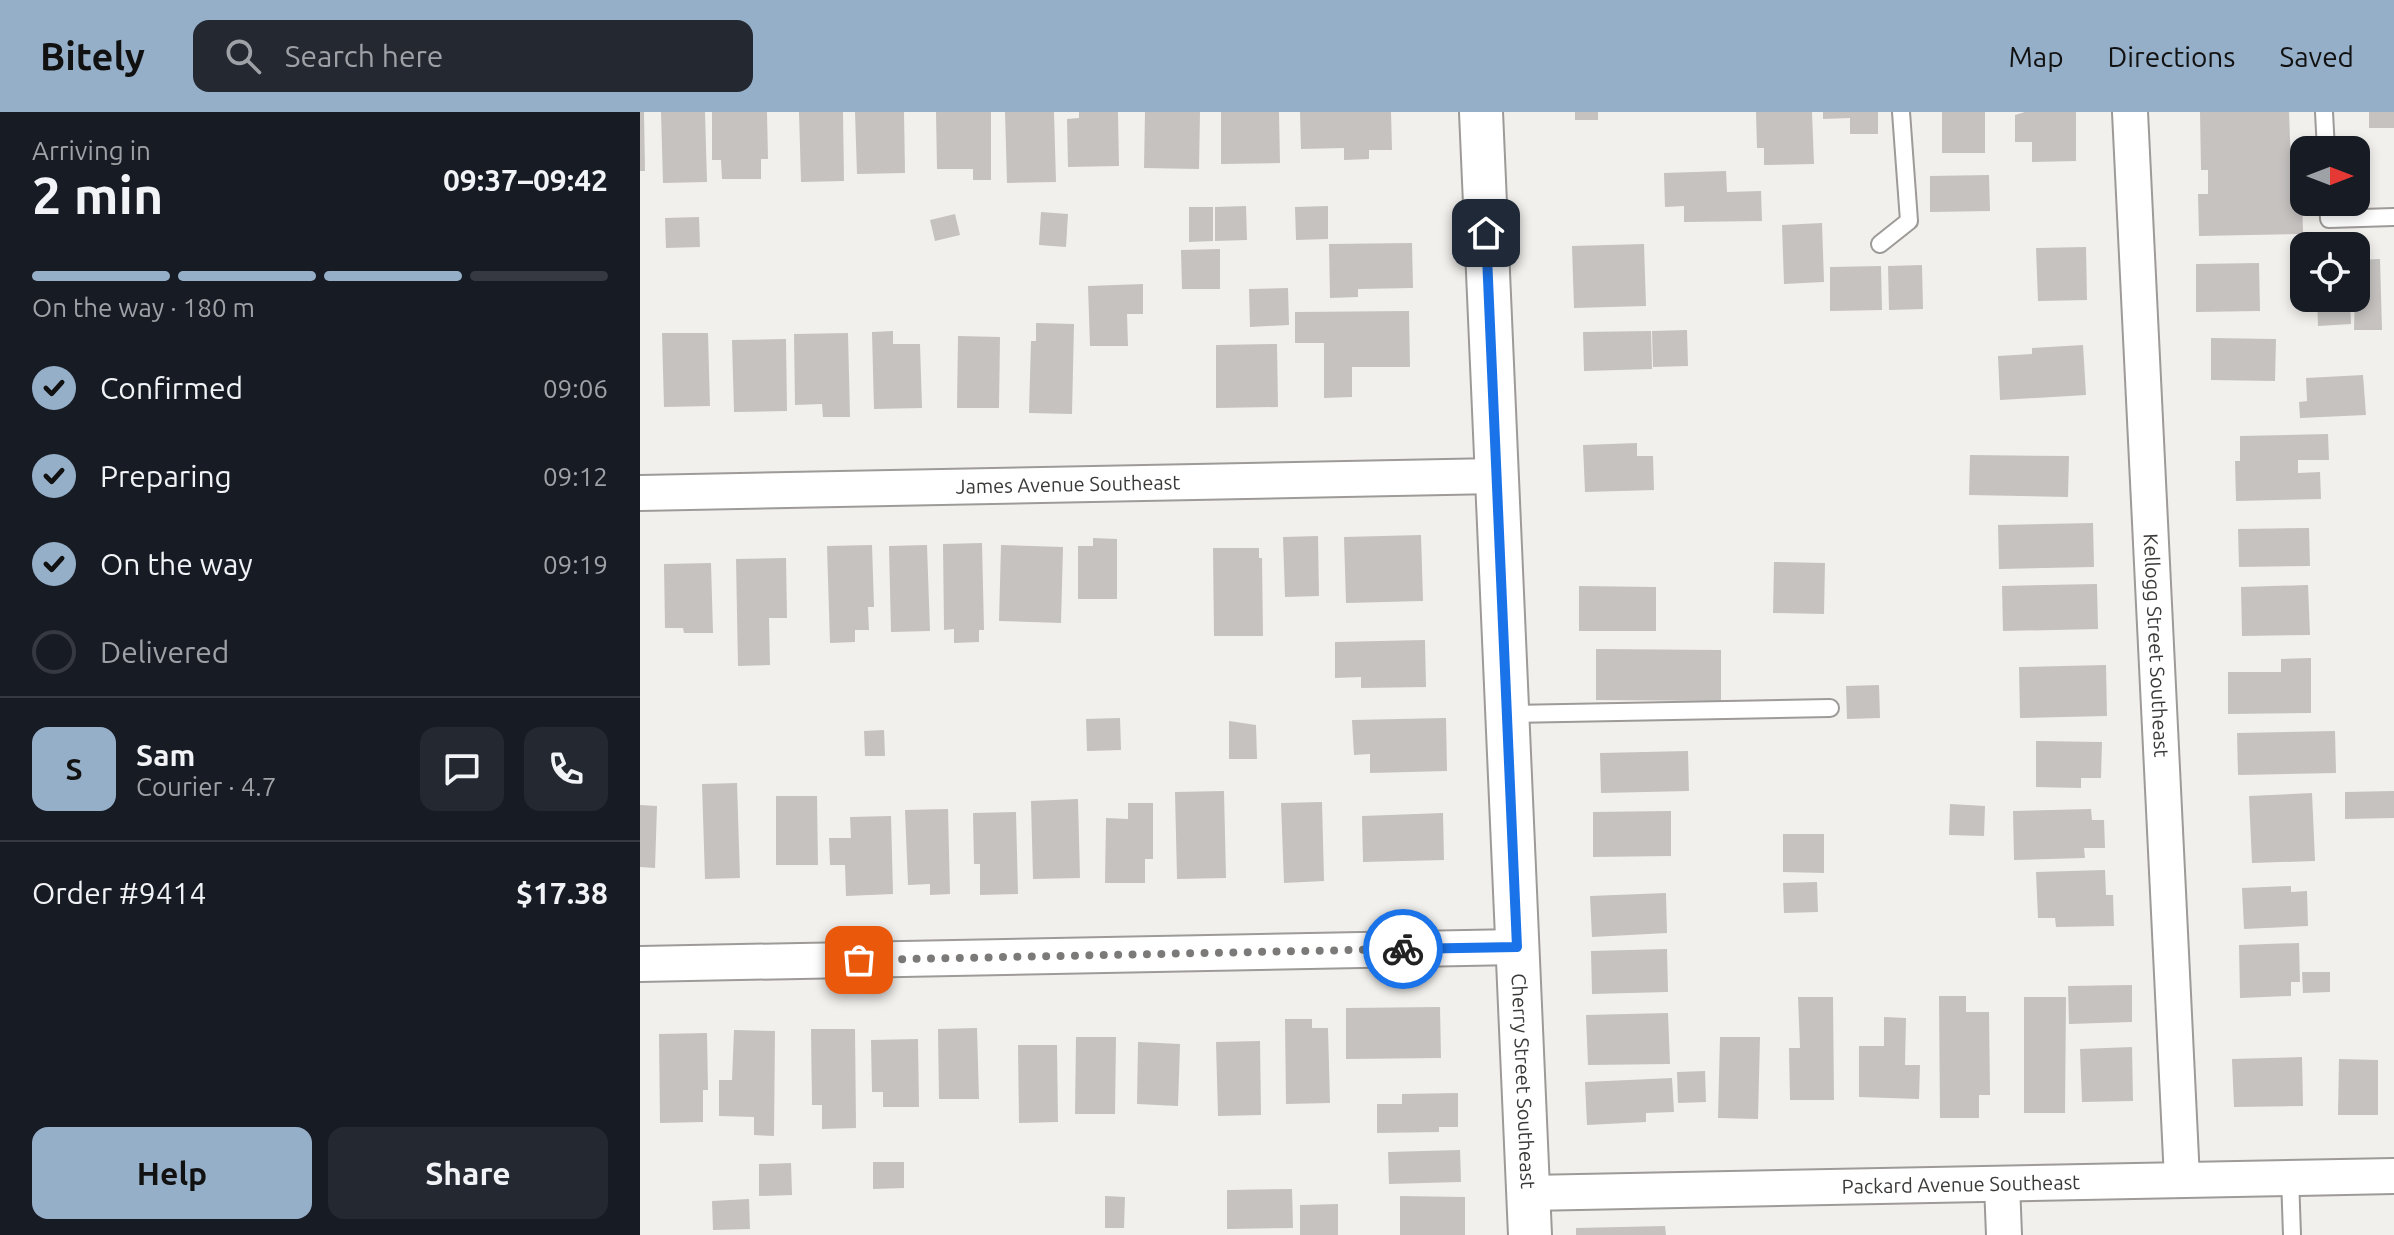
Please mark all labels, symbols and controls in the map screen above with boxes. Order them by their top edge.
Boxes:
search box [193,20,753,92]
icon: search [221,34,265,78]
text: Bitely [40,35,145,77]
text: Search here [285,39,443,73]
text: Map [2008,41,2064,72]
text: Directions [2108,41,2235,72]
text: Saved [2279,41,2354,72]
text: Arriving in [32,136,151,165]
north arrow [2290,136,2370,216]
map controls [2290,136,2370,312]
text: 09:37–09:42 [443,163,608,197]
text: 2 min [32,166,163,224]
pin [1452,199,1520,267]
icon: home [1464,211,1508,255]
button: locate [2290,232,2370,312]
text: On the way · 180 m [32,293,255,322]
icon: check [32,366,76,410]
text: Confirmed [100,371,243,405]
text: 09:06 [543,374,608,403]
icon: check [32,454,76,498]
text: Preparing [100,459,232,493]
text: 09:12 [543,462,608,491]
street label: James Avenue Southeast [955,470,1181,498]
street label: Kellogg Street Southeast [2140,533,2173,758]
icon: check [32,542,76,586]
text: On the way [100,547,253,581]
text: 09:19 [543,550,608,579]
text: Delivered [100,635,229,669]
button: chat [420,727,504,811]
button: phone [524,727,608,811]
text: Sam [136,738,195,772]
text: S [65,752,83,786]
text: Courier · 4.7 [136,772,276,801]
text: Order #9414 [32,876,206,910]
text: $17.38 [516,876,608,910]
courier [1363,909,1443,989]
pin [825,926,893,994]
icon: bike [1381,927,1425,971]
icon: bag [837,938,881,982]
street label: Cherry Street Southeast [1508,973,1540,1190]
button: Help [32,1127,312,1219]
button: Share [328,1127,608,1219]
street label: Packard Avenue Southeast [1841,1170,2080,1198]

